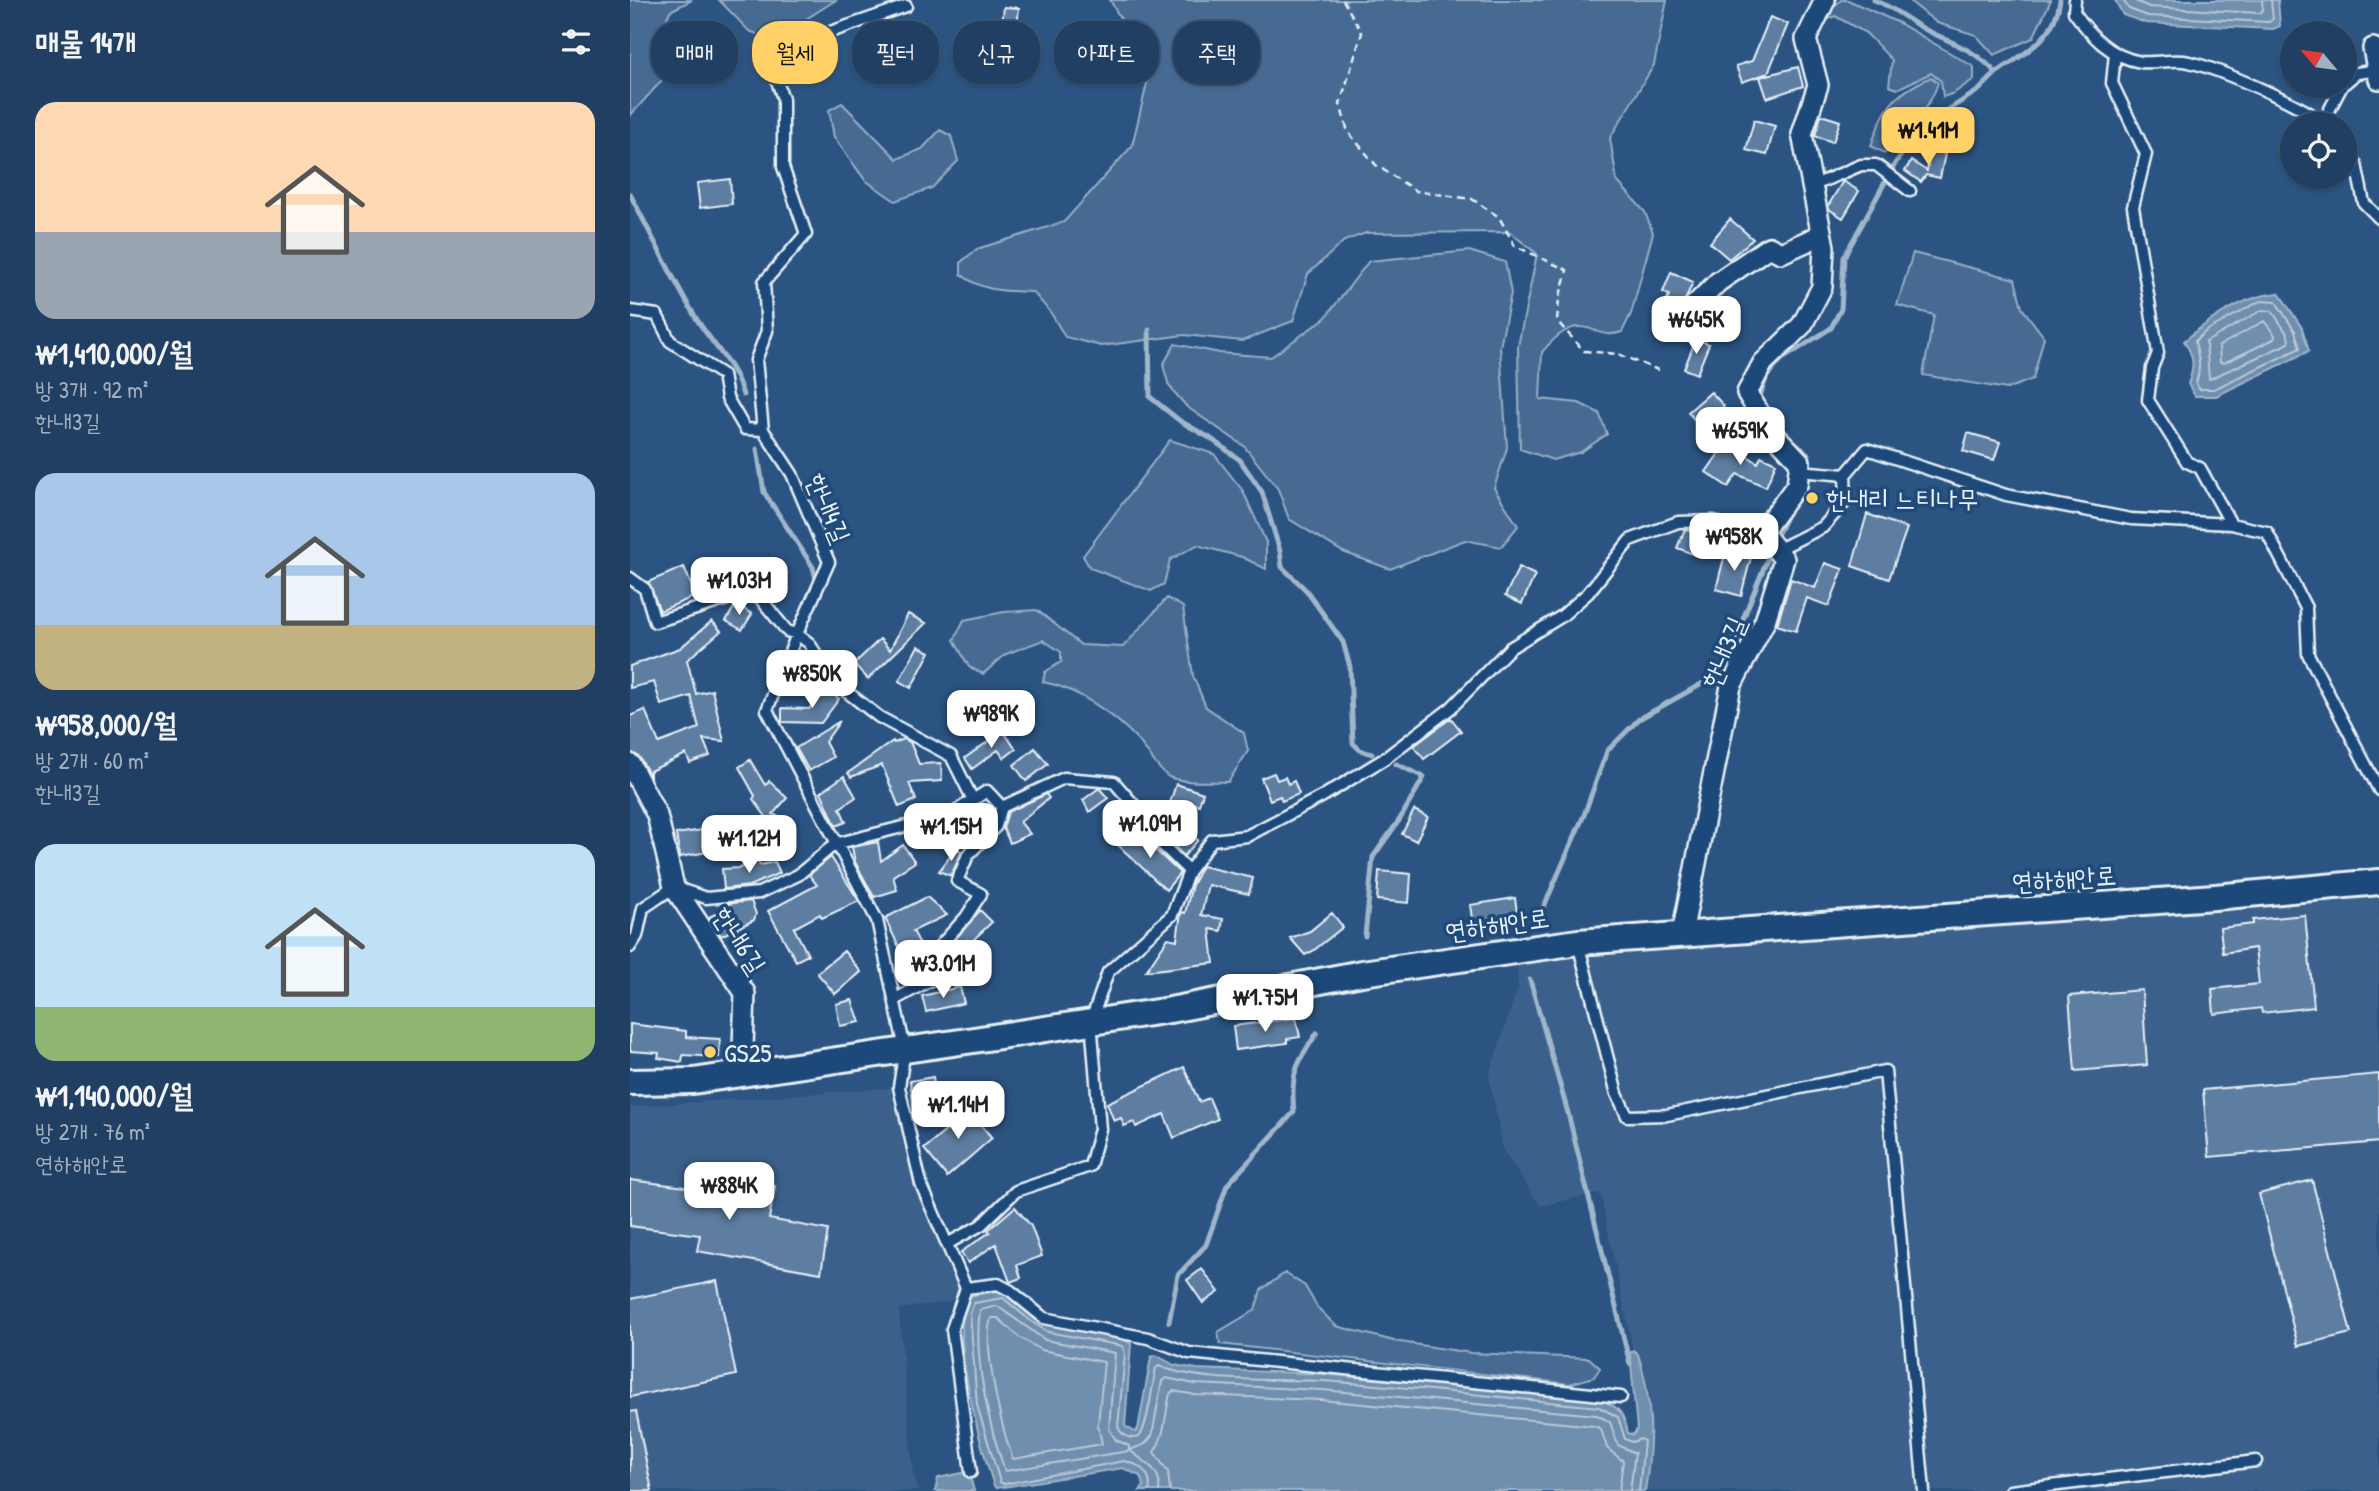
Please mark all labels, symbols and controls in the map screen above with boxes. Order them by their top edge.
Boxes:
chip: 매매 [651,21,738,84]
chip: 월세 [752,21,838,84]
chip: 필터 [852,21,939,84]
chip: 신규 [953,21,1040,84]
chip: 아파트 [1054,21,1159,84]
chip: 주택 [1173,21,1260,84]
north arrow [2280,21,2357,98]
map controls [2280,21,2357,189]
text: 매물 14개 [35,22,136,62]
icon: filters [557,23,595,61]
pin: ₩1.41M [1871,108,1985,167]
button: locate [2280,112,2357,189]
text: ₩1.41M [1897,114,1959,145]
icon: home [252,147,378,273]
pin: ₩645K [1647,296,1745,356]
text: ₩645K [1668,303,1724,334]
text: ₩1,410,000/월 [35,333,193,373]
text: 방 3개 · 92 m² [35,374,148,405]
text: 한내3길 [35,406,101,437]
pin: ₩659K [1691,407,1789,467]
text: ₩659K [1712,414,1768,445]
street label: 한내4길 [799,468,859,548]
place label: 한내리 느티나무 [1826,481,1978,516]
marker: 한내리 느티나무 [1804,490,1820,506]
pin: ₩958K [1685,514,1783,573]
icon: home [252,518,378,644]
text: ₩958K [1705,520,1763,551]
pin: ₩1.03M [682,558,796,617]
text: ₩1.03M [707,564,771,595]
street label: 한내3길 [1692,611,1754,693]
pin: ₩850K [763,650,861,710]
text: ₩850K [782,657,842,688]
pin: ₩989K [942,690,1040,750]
text: ₩989K [963,697,1019,728]
text: ₩958,000/월 [35,704,177,744]
text: 방 2개 · 60 m² [35,745,149,776]
text: 한내3길 [35,777,101,808]
pin: ₩1.09M [1093,800,1207,860]
pin: ₩1.15M [894,804,1008,863]
text: ₩1.09M [1119,807,1181,838]
text: ₩1.15M [920,810,982,841]
pin: ₩1.12M [692,816,806,875]
text: ₩1.12M [717,822,781,853]
street label: 연하해안로 [2011,857,2117,899]
icon: home [252,889,378,1015]
street label: 연하해안로 [1443,899,1551,949]
street label: 한내6길 [705,900,775,980]
pin: ₩3.01M [886,940,1000,1000]
text: ₩3.01M [911,947,975,978]
pin: ₩1.75M [1208,974,1322,1034]
text: ₩1.75M [1232,981,1298,1012]
place label: GS25 [724,1035,772,1070]
marker: GS25 [702,1044,718,1060]
text: ₩1,140,000/월 [35,1075,193,1115]
pin: ₩1.14M [901,1082,1015,1141]
text: ₩1.14M [927,1088,989,1119]
text: 방 2개 · 76 m² [35,1116,150,1147]
text: 연하해안로 [35,1148,128,1179]
pin: ₩884K [680,1162,778,1222]
text: ₩884K [700,1169,758,1200]

